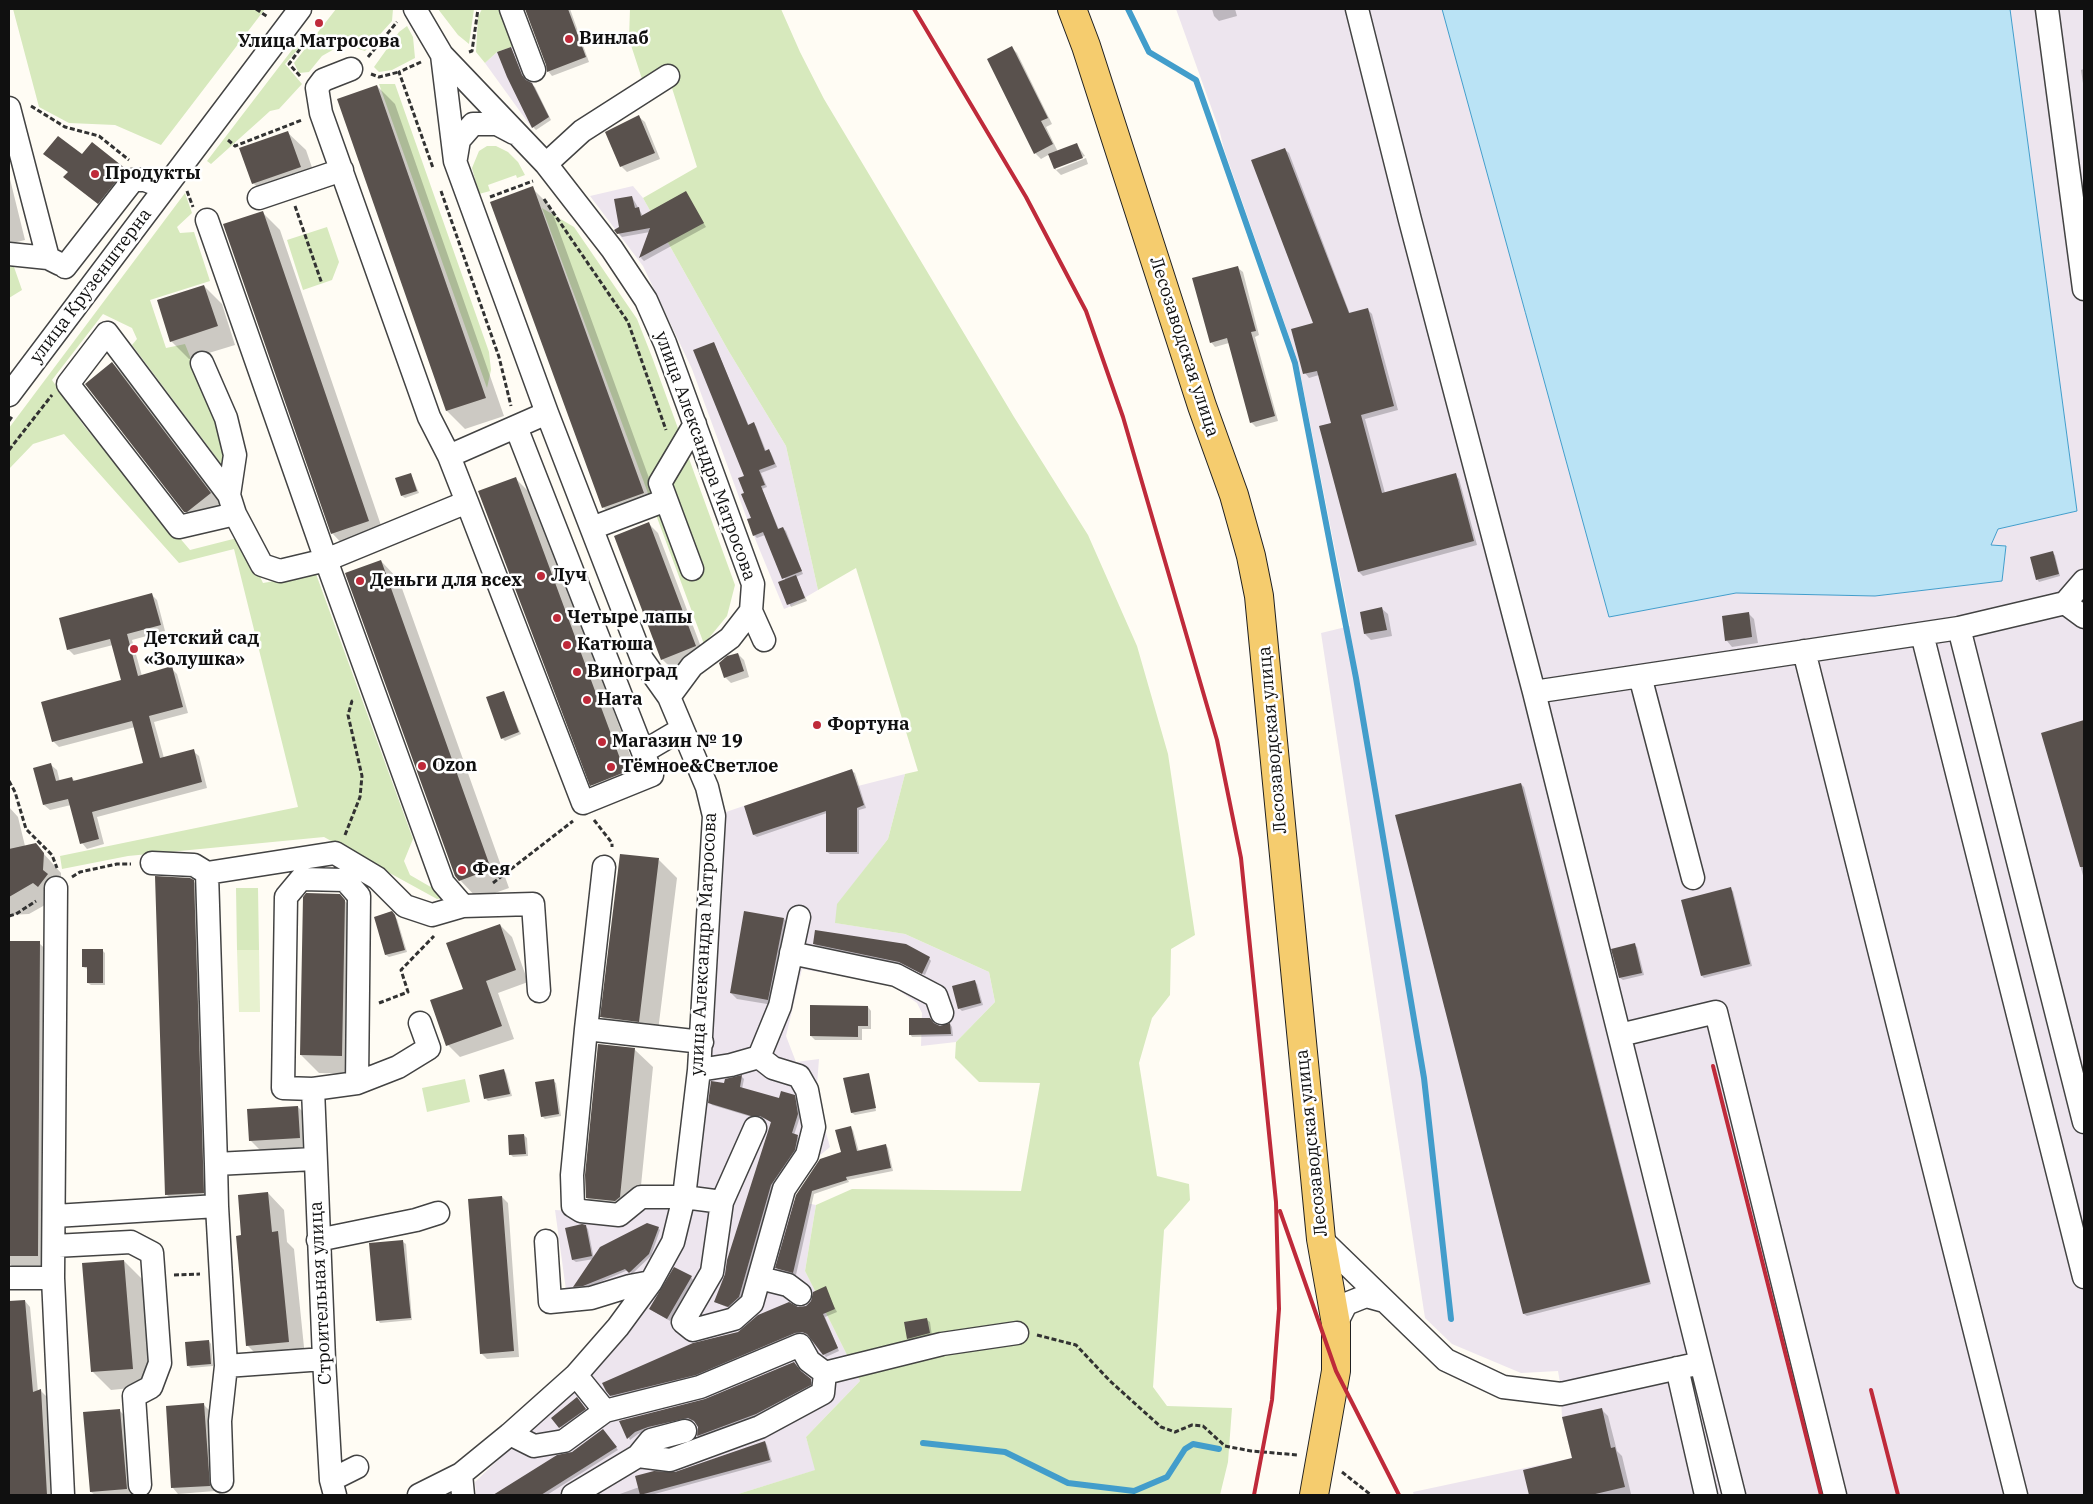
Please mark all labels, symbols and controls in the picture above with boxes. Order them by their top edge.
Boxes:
marker: Улица Матросова [313,17,325,29]
place label: Винлаб [579,28,649,50]
place label: Улица Матросова [238,31,400,53]
marker: Винлаб [563,33,575,45]
place label: Продукты [105,163,201,185]
marker: Продукты [89,168,101,180]
street label: улица Крузенштерна [26,204,156,368]
street label: Лесозаводская улица [1145,254,1223,440]
street label: улица Александра Матросова [650,328,760,584]
place label: Луч [551,565,587,587]
place label: Деньги для всех [370,570,522,592]
marker: Луч [535,570,547,582]
marker: Деньги для всех [354,575,366,587]
place label: Четыре лапы [567,607,693,629]
marker: Четыре лапы [551,612,563,624]
place label: Детский сад «Золушка» [144,628,259,670]
place label: Катюша [577,634,653,656]
marker: Катюша [561,639,573,651]
marker: Детский сад «Золушка» [128,643,140,655]
street label: Лесозаводская улица [1254,645,1292,835]
place label: Виноград [587,661,678,683]
marker: Виноград [571,666,583,678]
place label: Ната [597,689,643,711]
marker: Ната [581,694,593,706]
place label: Фортуна [827,714,909,736]
marker: Фортуна [811,719,823,731]
place label: Магазин № 19 [612,731,743,753]
marker: Магазин № 19 [596,736,608,748]
place label: Ozon [432,755,477,777]
place label: Тёмное&Светлое [621,756,778,778]
marker: Ozon [416,760,428,772]
marker: Тёмное&Светлое [605,761,617,773]
street label: улица Александра Матросова [686,812,722,1076]
place label: Фея [472,859,510,881]
marker: Фея [456,864,468,876]
street label: Лесозаводская улица [1291,1048,1333,1238]
street label: Строительная улица [305,1201,337,1385]

